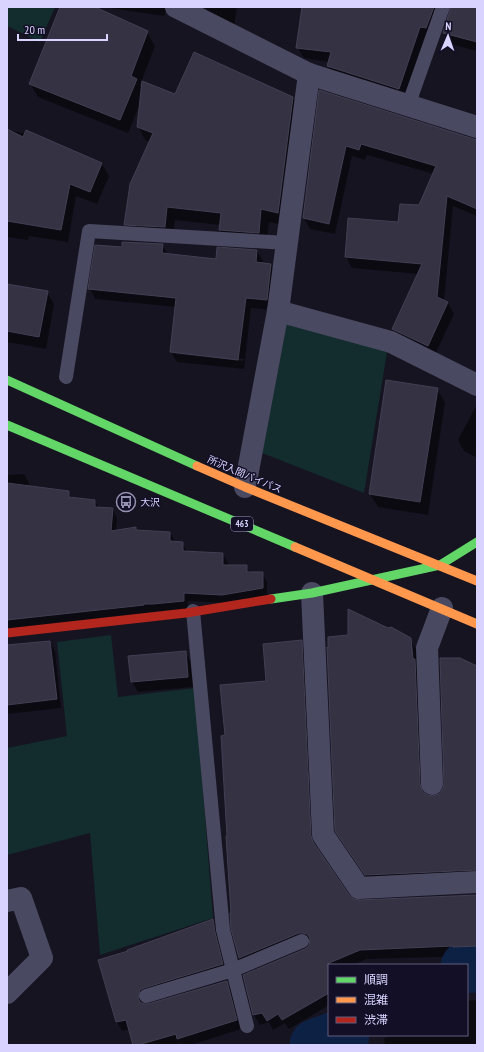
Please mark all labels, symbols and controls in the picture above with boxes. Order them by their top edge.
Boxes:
scale bar [18,16,107,42]
north arrow [428,16,468,56]
text: N [445,19,452,33]
text: 20 m [24,22,45,37]
street label: 所沢入間バイパス [206,453,284,496]
bus stop icon: 大沢 [115,491,137,513]
place label: 大沢 [140,496,160,509]
road number: 463 [231,517,253,531]
legend [328,964,468,1036]
text: 順調 [364,972,388,987]
text: 混雑 [364,992,388,1007]
text: 渋滞 [364,1012,388,1027]

